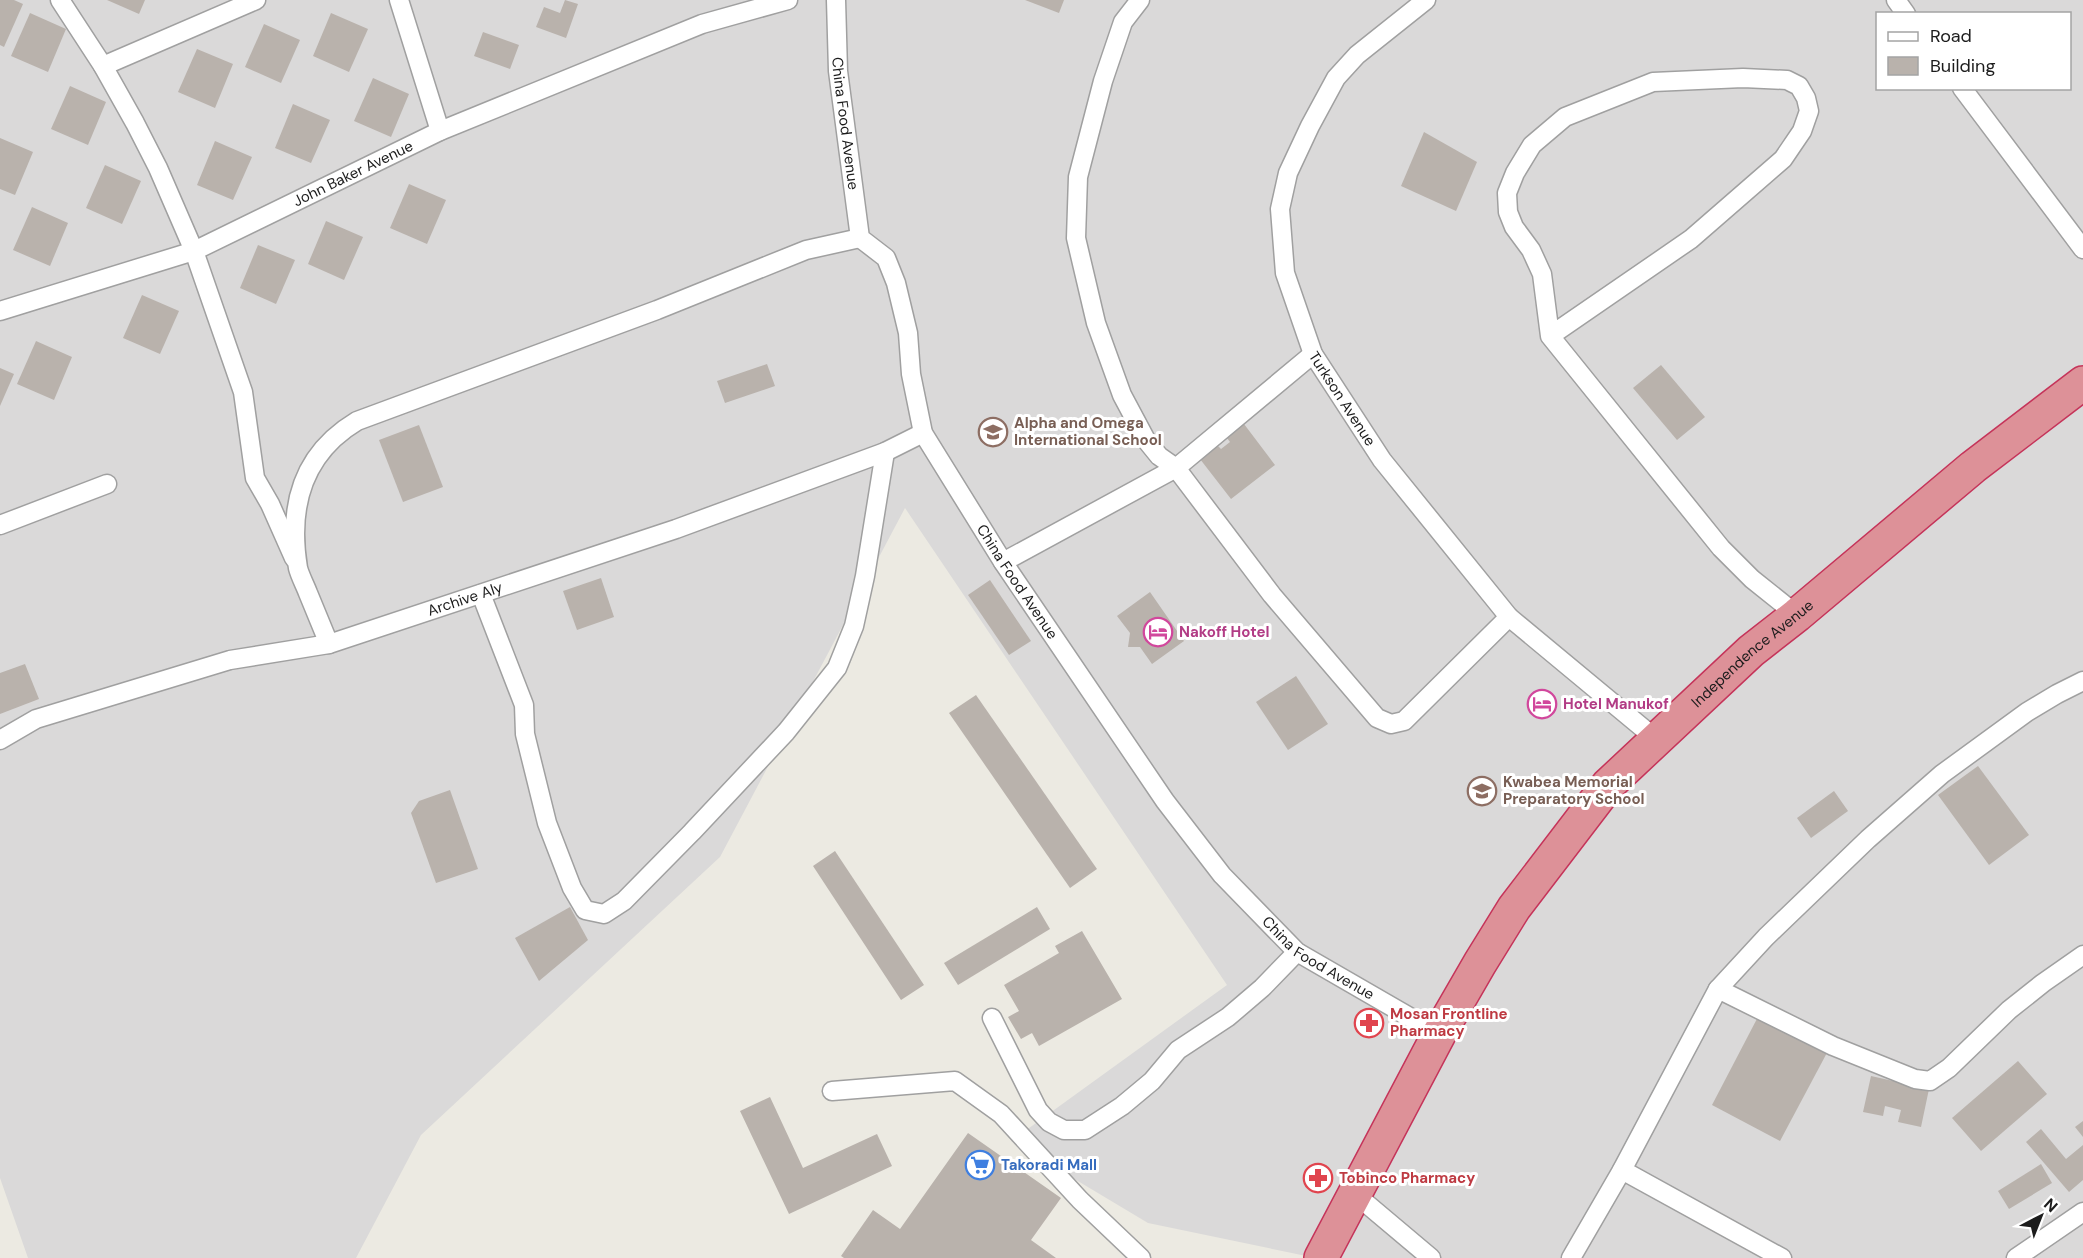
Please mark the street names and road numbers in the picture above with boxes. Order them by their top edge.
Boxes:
street label: China Food Avenue [828,57,864,191]
street label: John Baker Avenue [290,136,416,211]
street label: Turkson Avenue [1304,348,1380,450]
street label: China Food Avenue [972,521,1062,643]
street label: Archive Aly [425,577,506,621]
street label: Independence Avenue [1687,595,1818,712]
street label: China Food Avenue [1258,912,1378,1004]

